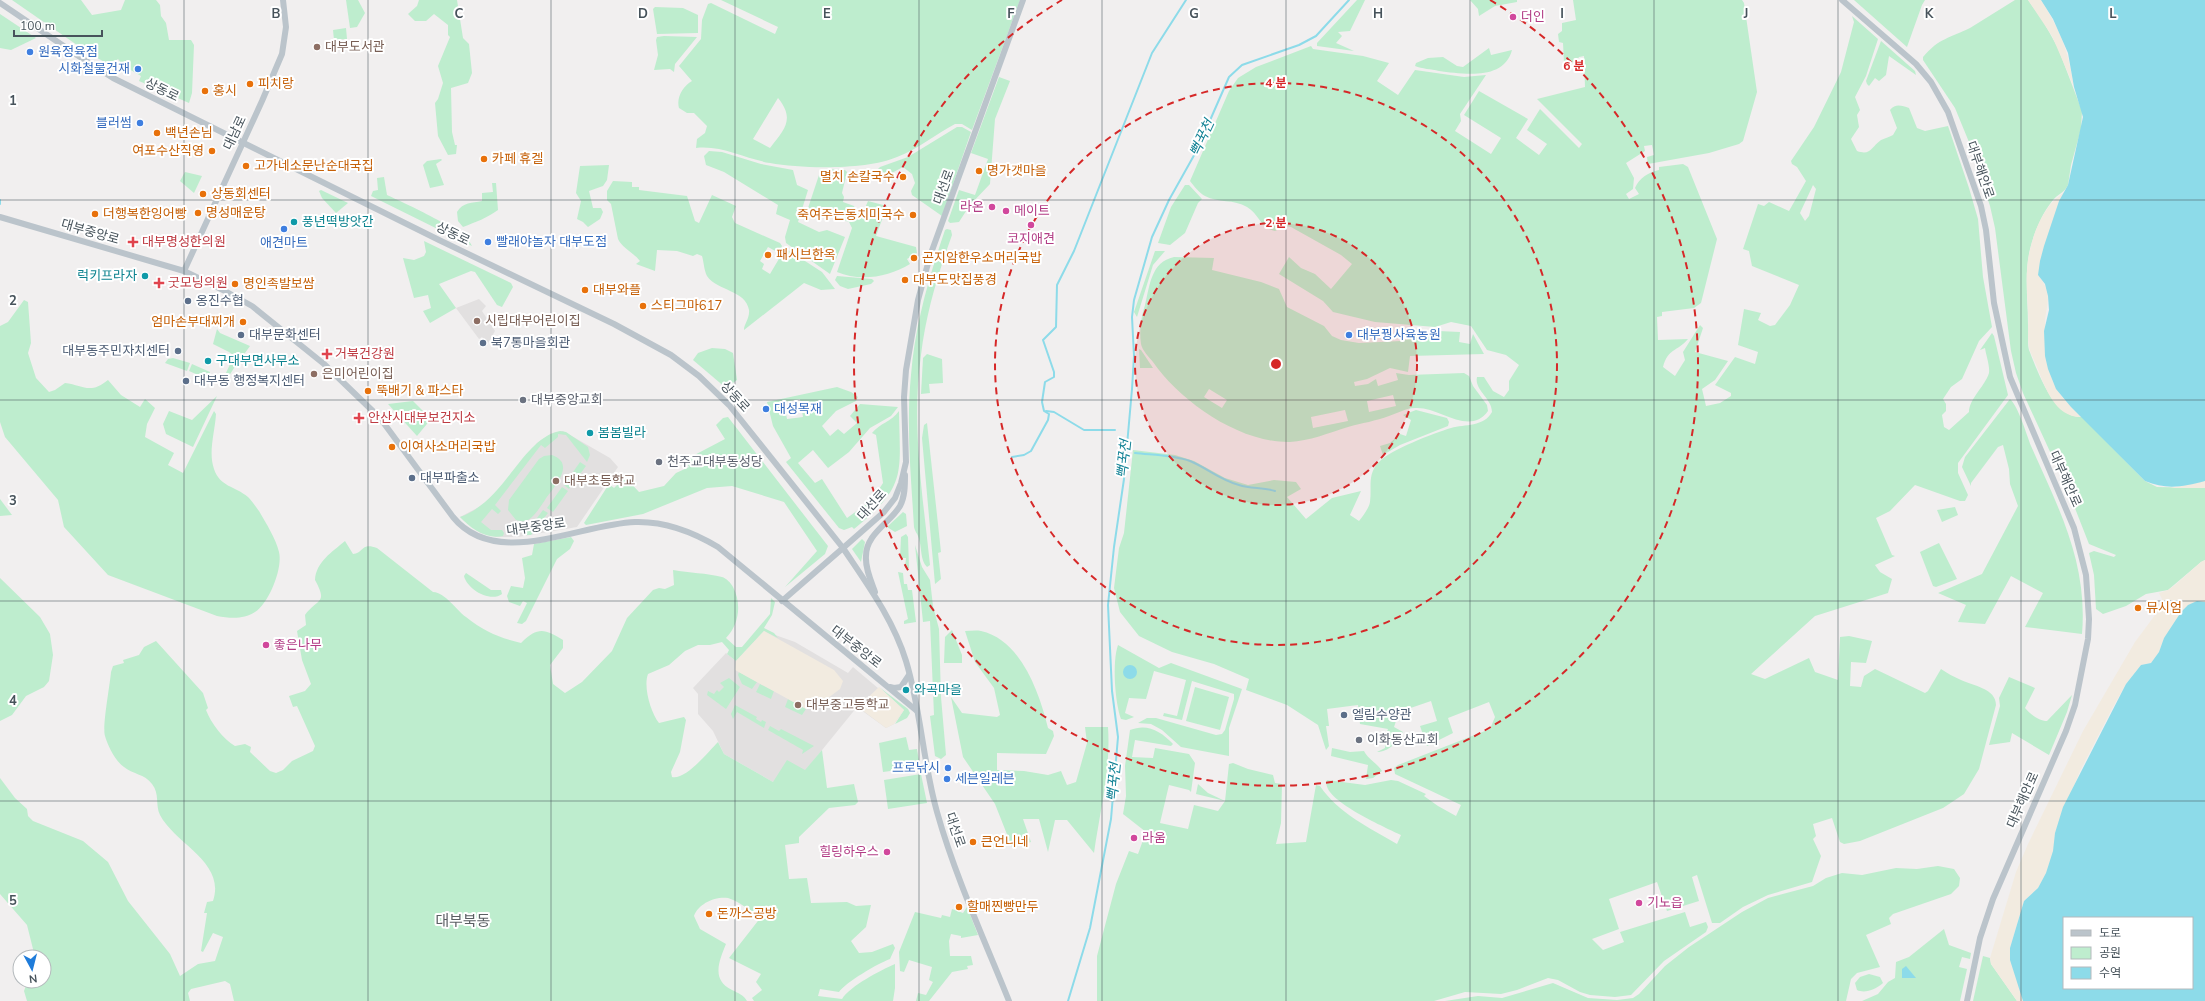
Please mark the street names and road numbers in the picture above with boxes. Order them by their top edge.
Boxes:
street label: 상동로 [142,74,182,106]
street label: 대남로 [219,113,251,153]
street label: 대부해안로 [1962,139,1998,201]
street label: 대선로 [929,167,959,207]
street label: 대부중앙로 [59,215,121,249]
street label: 상동로 [433,218,473,250]
street label: 상동로 [716,378,754,416]
street label: 대부해안로 [2045,448,2085,510]
street label: 대선로 [853,486,891,524]
street label: 대부중앙로 [505,514,567,540]
street label: 대부중앙로 [827,621,885,673]
street label: 대부해안로 [2003,769,2043,831]
street label: 대선로 [941,810,969,850]

